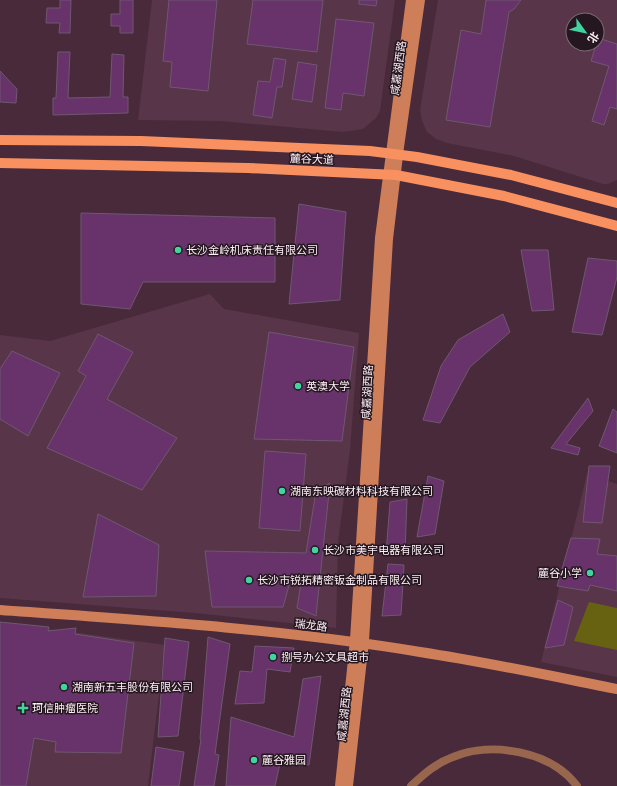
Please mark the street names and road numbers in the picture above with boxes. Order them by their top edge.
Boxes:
street label: 咸嘉湖西路 [388,40,409,96]
street label: 麓谷大道 [290,152,334,167]
street label: 咸嘉湖西路 [360,364,375,420]
street label: 瑞龙路 [294,617,328,634]
street label: 咸嘉湖西路 [335,686,354,742]

